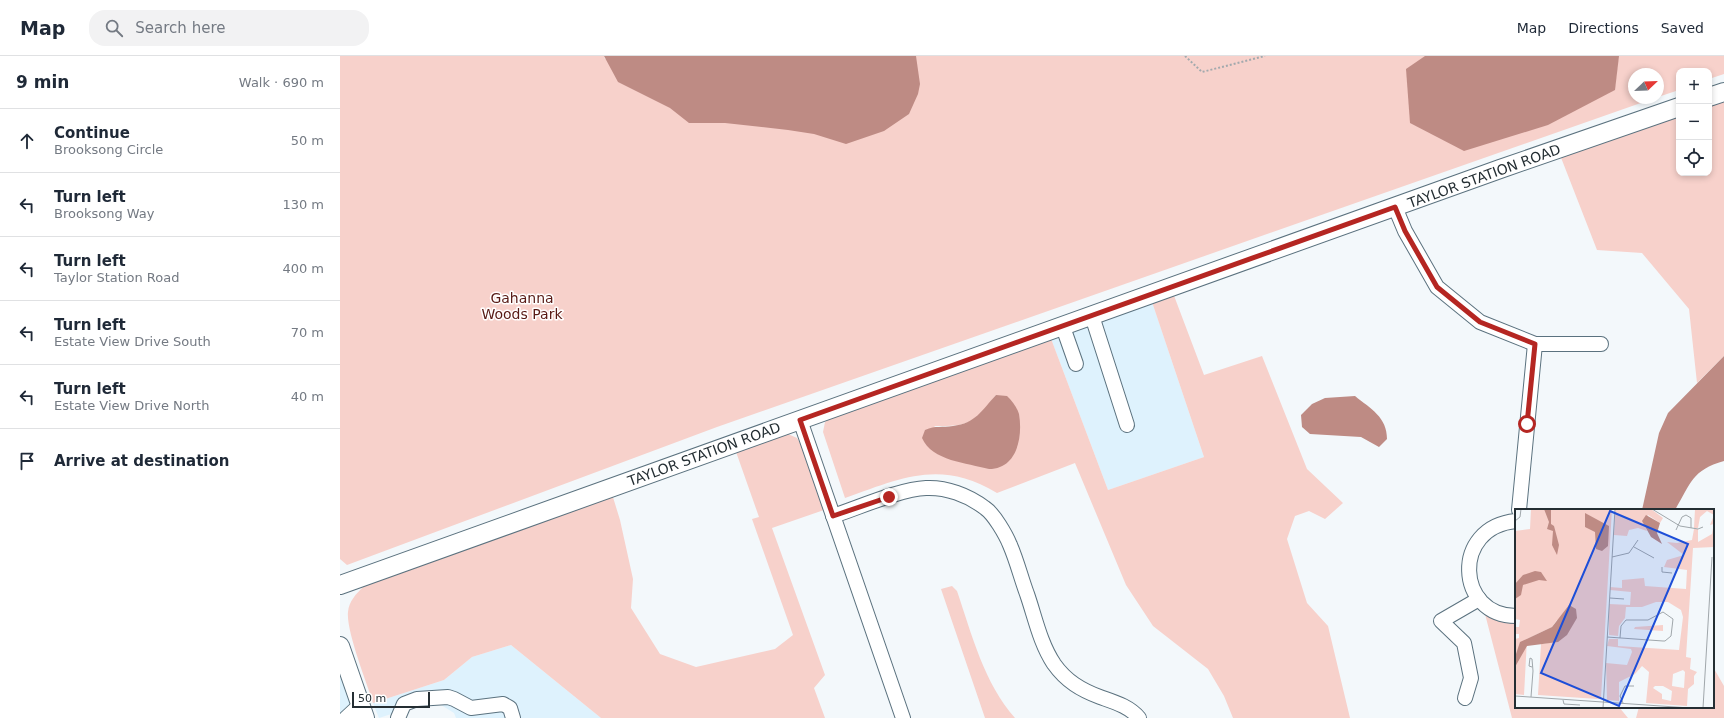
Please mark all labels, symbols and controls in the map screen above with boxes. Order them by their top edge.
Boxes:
search box [89,10,369,46]
text: Map [20,17,65,39]
icon: search [103,17,125,39]
text: Search here [135,19,225,37]
text: Map [1517,20,1546,36]
text: Directions [1568,20,1639,36]
text: Saved [1661,20,1704,36]
north arrow [1628,68,1664,104]
map controls [1676,68,1712,176]
button: + [1676,68,1712,104]
text: 9 min [16,72,69,92]
text: Walk · 690 m [239,75,324,90]
button: − [1676,104,1712,140]
text: Continue [54,124,130,142]
icon: ahead [16,130,38,152]
text: 50 m [291,133,324,148]
button: locate [1676,140,1712,176]
street label: TAYLOR STATION ROAD [1405,141,1563,211]
text: Brooksong Circle [54,142,163,157]
text: Turn left [54,188,126,206]
icon: left [16,194,38,216]
text: 130 m [282,197,324,212]
text: Brooksong Way [54,206,154,221]
text: Turn left [54,252,126,270]
icon: left [16,258,38,280]
text: 400 m [282,261,324,276]
text: Taylor Station Road [54,270,179,285]
park label: Gahanna Woods Park [481,290,563,322]
text: Turn left [54,316,126,334]
icon: left [16,322,38,344]
text: 70 m [291,325,324,340]
text: Estate View Drive South [54,334,211,349]
text: Turn left [54,380,126,398]
icon: left [16,386,38,408]
text: 40 m [291,389,324,404]
text: Estate View Drive North [54,398,209,413]
route start [1518,415,1536,433]
street label: TAYLOR STATION ROAD [625,419,783,489]
icon: arrive [16,450,38,472]
text: Arrive at destination [54,452,229,470]
route end [880,488,898,506]
inset map [1515,509,1714,708]
scale bar [352,690,430,709]
text: 50 m [358,692,386,705]

